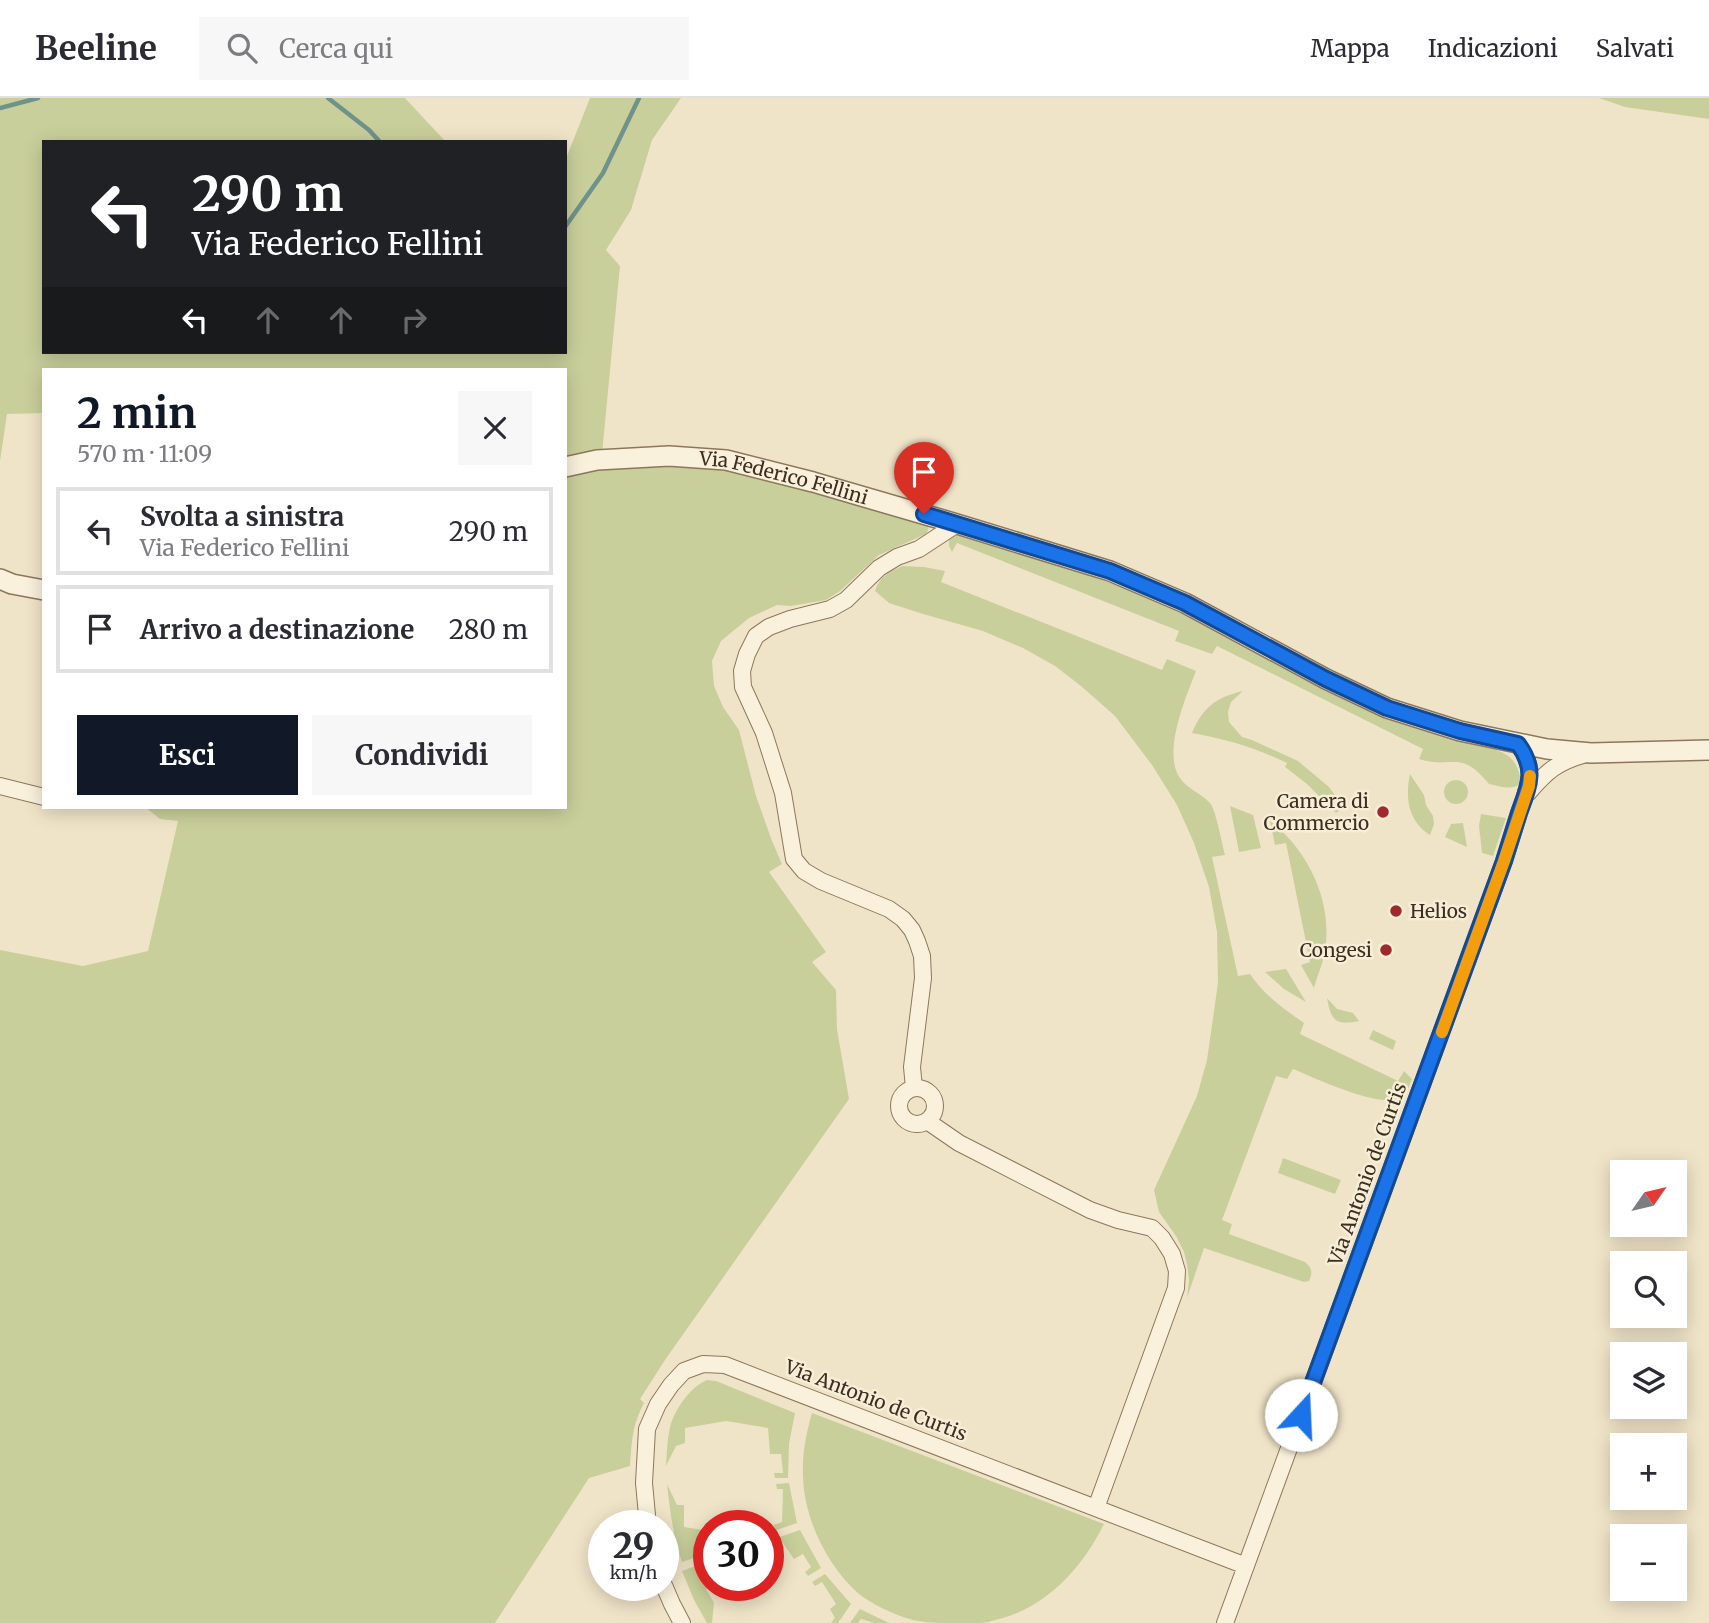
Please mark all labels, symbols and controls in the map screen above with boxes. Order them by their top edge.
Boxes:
search box [199,17,689,80]
text: Beeline [35,28,157,69]
icon: search [223,29,261,67]
text: Cerca qui [279,32,393,65]
text: Mappa [1311,33,1390,64]
text: Indicazioni [1428,33,1558,64]
text: Salvati [1596,33,1674,64]
text: 290 m [192,163,344,224]
icon: left [77,168,168,259]
text: Via Federico Fellini [192,224,483,264]
icon: left [176,301,214,339]
icon: ahead [249,301,287,339]
icon: ahead [322,301,360,339]
icon: right [395,301,433,339]
text: 2 min [77,387,197,439]
button: close [458,391,532,465]
text: 570 m · 11:09 [77,439,212,468]
pin [894,442,954,514]
street label: Via Federico Fellini [698,446,871,509]
icon: arrive [905,453,943,491]
text: Svolta a sinistra [140,500,344,533]
icon: left [81,512,119,550]
text: 290 m [449,515,528,548]
text: Via Federico Fellini [140,533,349,562]
icon: arrive [81,610,119,648]
text: Arrivo a destinazione [140,613,414,646]
text: 280 m [449,613,528,646]
button: Esci [77,715,298,795]
button: Condividi [312,715,532,795]
place label: Camera di Commercio [1263,789,1369,835]
marker: Camera di Commercio [1375,804,1391,820]
place label: Helios [1410,899,1467,923]
marker: Helios [1388,903,1404,919]
place label: Congesi [1300,938,1372,962]
marker: Congesi [1378,942,1394,958]
street label: Via Antonio de Curtis [1322,1079,1411,1270]
north arrow [1610,1160,1687,1237]
map controls [1610,1160,1687,1601]
button: search [1610,1251,1687,1328]
button: layers [1610,1342,1687,1419]
street label: Via Antonio de Curtis [781,1354,970,1446]
position arrow [1264,1378,1338,1452]
button: + [1610,1433,1687,1510]
speed limit sign: 30 [693,1510,784,1601]
text: 29 [613,1524,654,1568]
button: − [1610,1524,1687,1601]
text: km/h [610,1561,657,1584]

